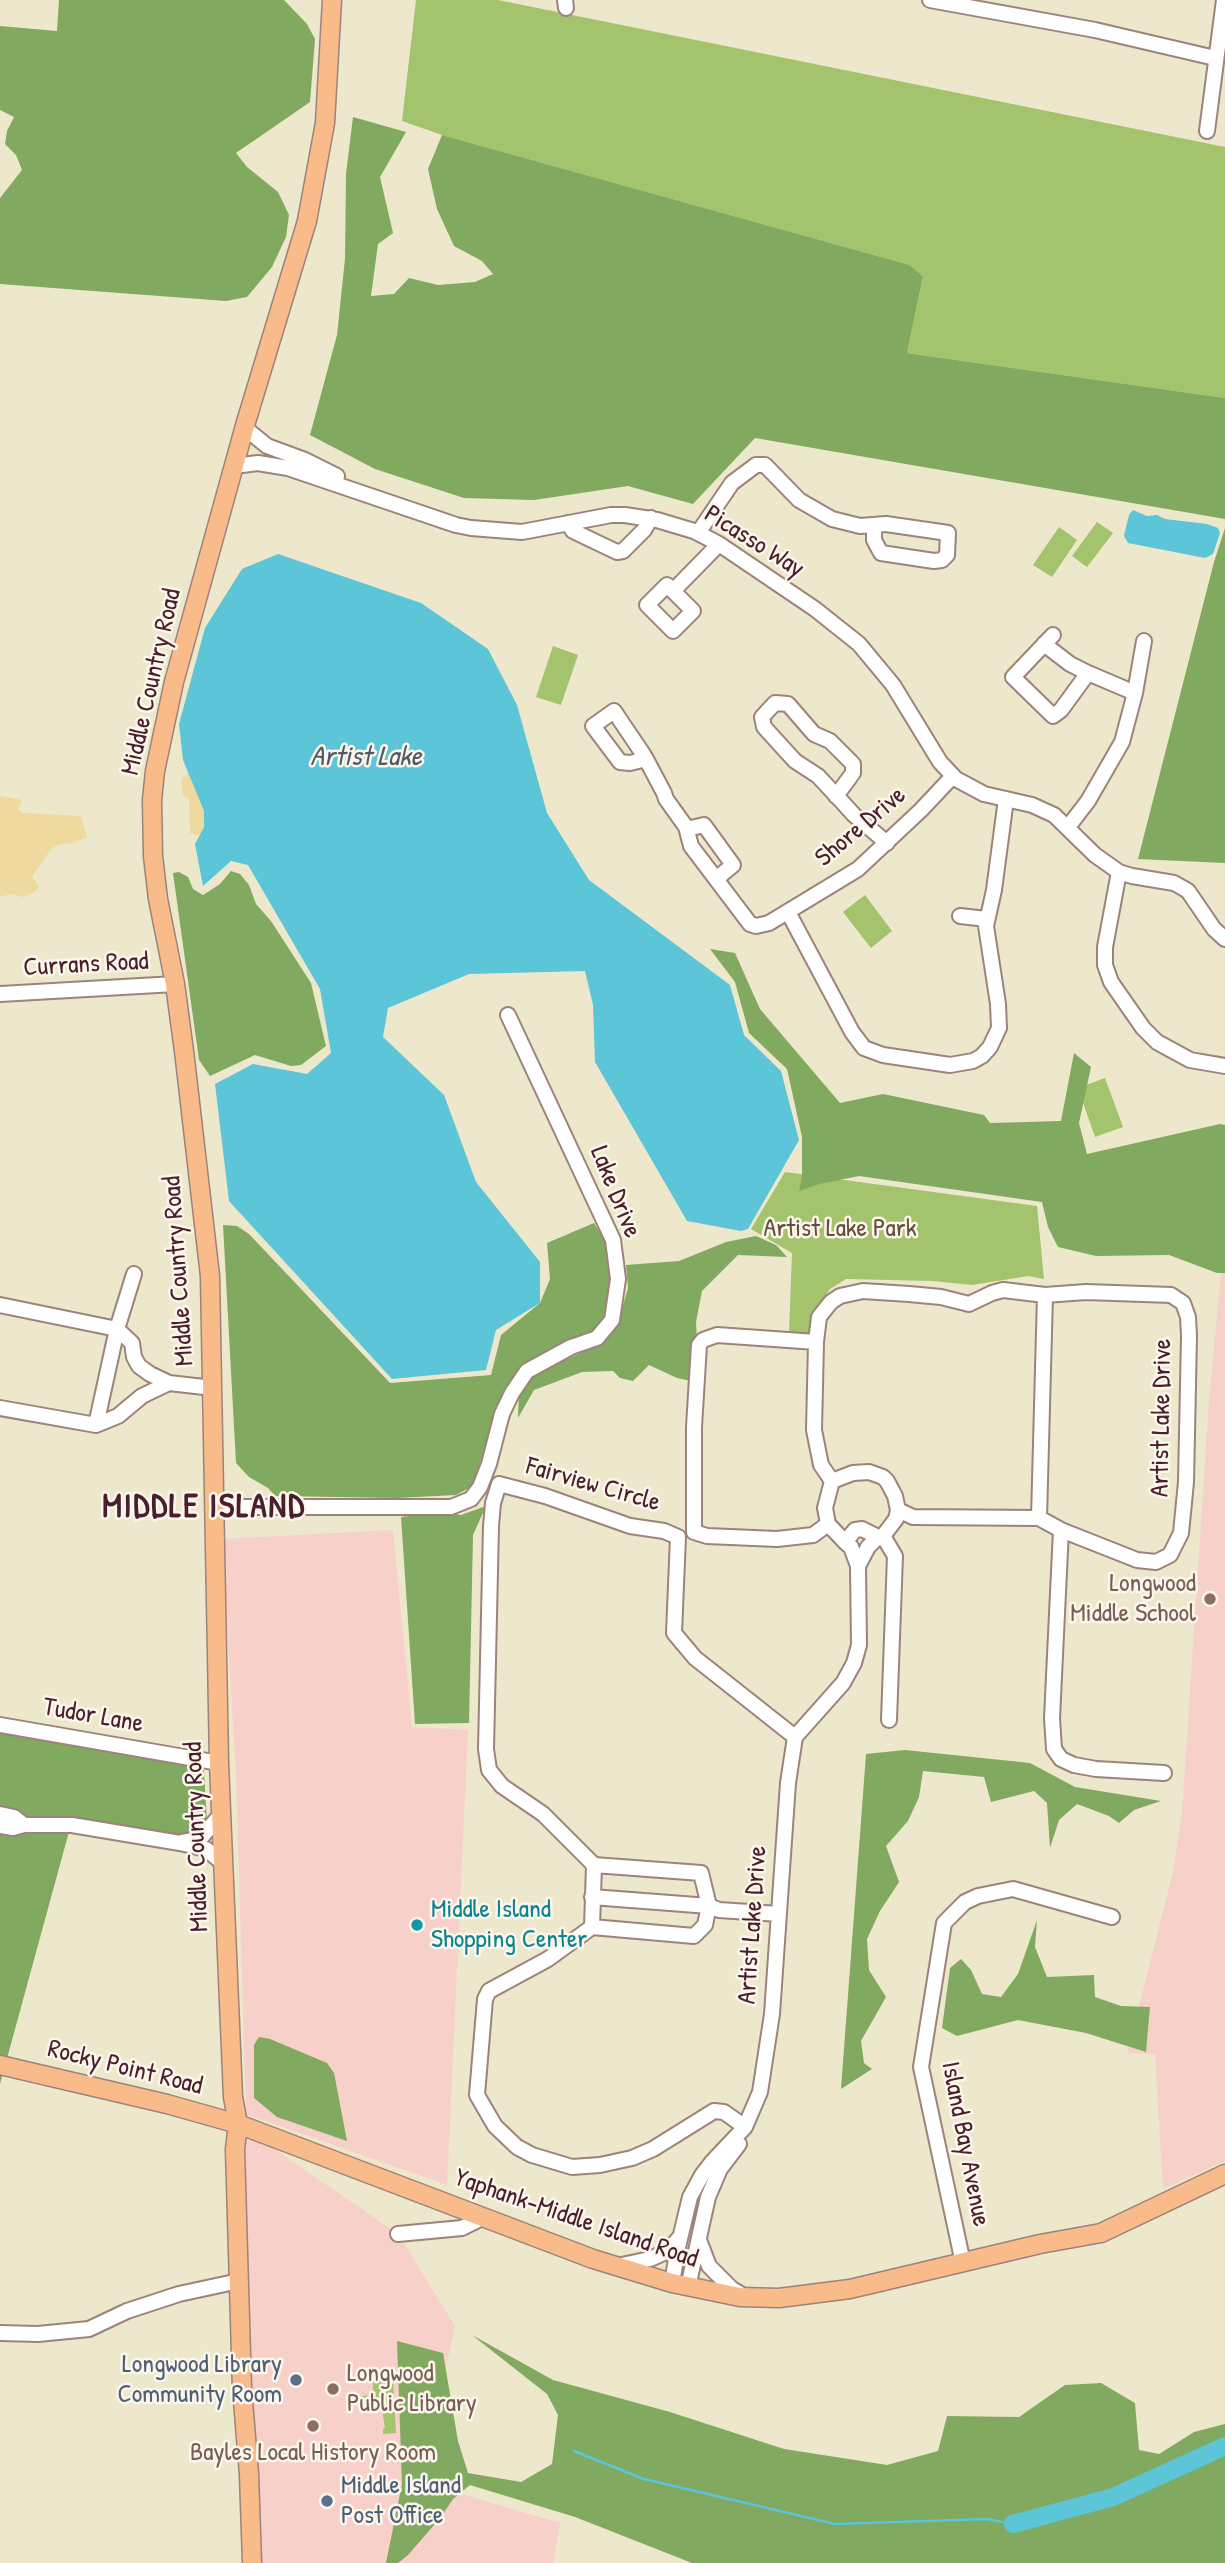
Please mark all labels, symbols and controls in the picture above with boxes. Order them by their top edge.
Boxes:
street label: Picasso Way [698,499,810,585]
street label: Middle Country Road [115,586,189,778]
water label: Artist Lake [310,741,422,775]
street label: Shore Drive [809,780,913,874]
street label: Currans Road [23,946,149,984]
street label: Lake Drive [583,1142,647,1242]
street label: Middle Country Road [157,1175,201,1367]
park label: Artist Lake Park [764,1213,916,1245]
street label: Artist Lake Drive [1145,1339,1179,1497]
street label: Fairview Circle [522,1451,664,1519]
district label: MIDDLE ISLAND [104,1488,304,1528]
place label: Longwood Middle School [1070,1568,1196,1630]
marker: Longwood Middle School [1202,1591,1218,1607]
street label: Tudor Lane [40,1692,146,1740]
street label: Middle Country Road [178,1741,216,1933]
street label: Artist Lake Drive [732,1845,774,2005]
place label: Middle Island Shopping Center [431,1894,587,1955]
marker: Middle Island Shopping Center [409,1917,425,1933]
street label: Rocky Point Road [44,2034,206,2102]
street label: Island Bay Avenue [934,2059,996,2229]
street label: Yaphank-Middle Island Road [450,2163,702,2275]
place label: Longwood Library Community Room [118,2349,282,2410]
place label: Longwood Public Library [347,2358,477,2420]
marker: Longwood Library Community Room [288,2372,304,2388]
marker: Longwood Public Library [325,2381,341,2397]
marker: Bayles Local History Room [305,2418,321,2434]
place label: Bayles Local History Room [190,2437,436,2469]
place label: Middle Island Post Office [341,2470,461,2532]
marker: Middle Island Post Office [319,2493,335,2509]

